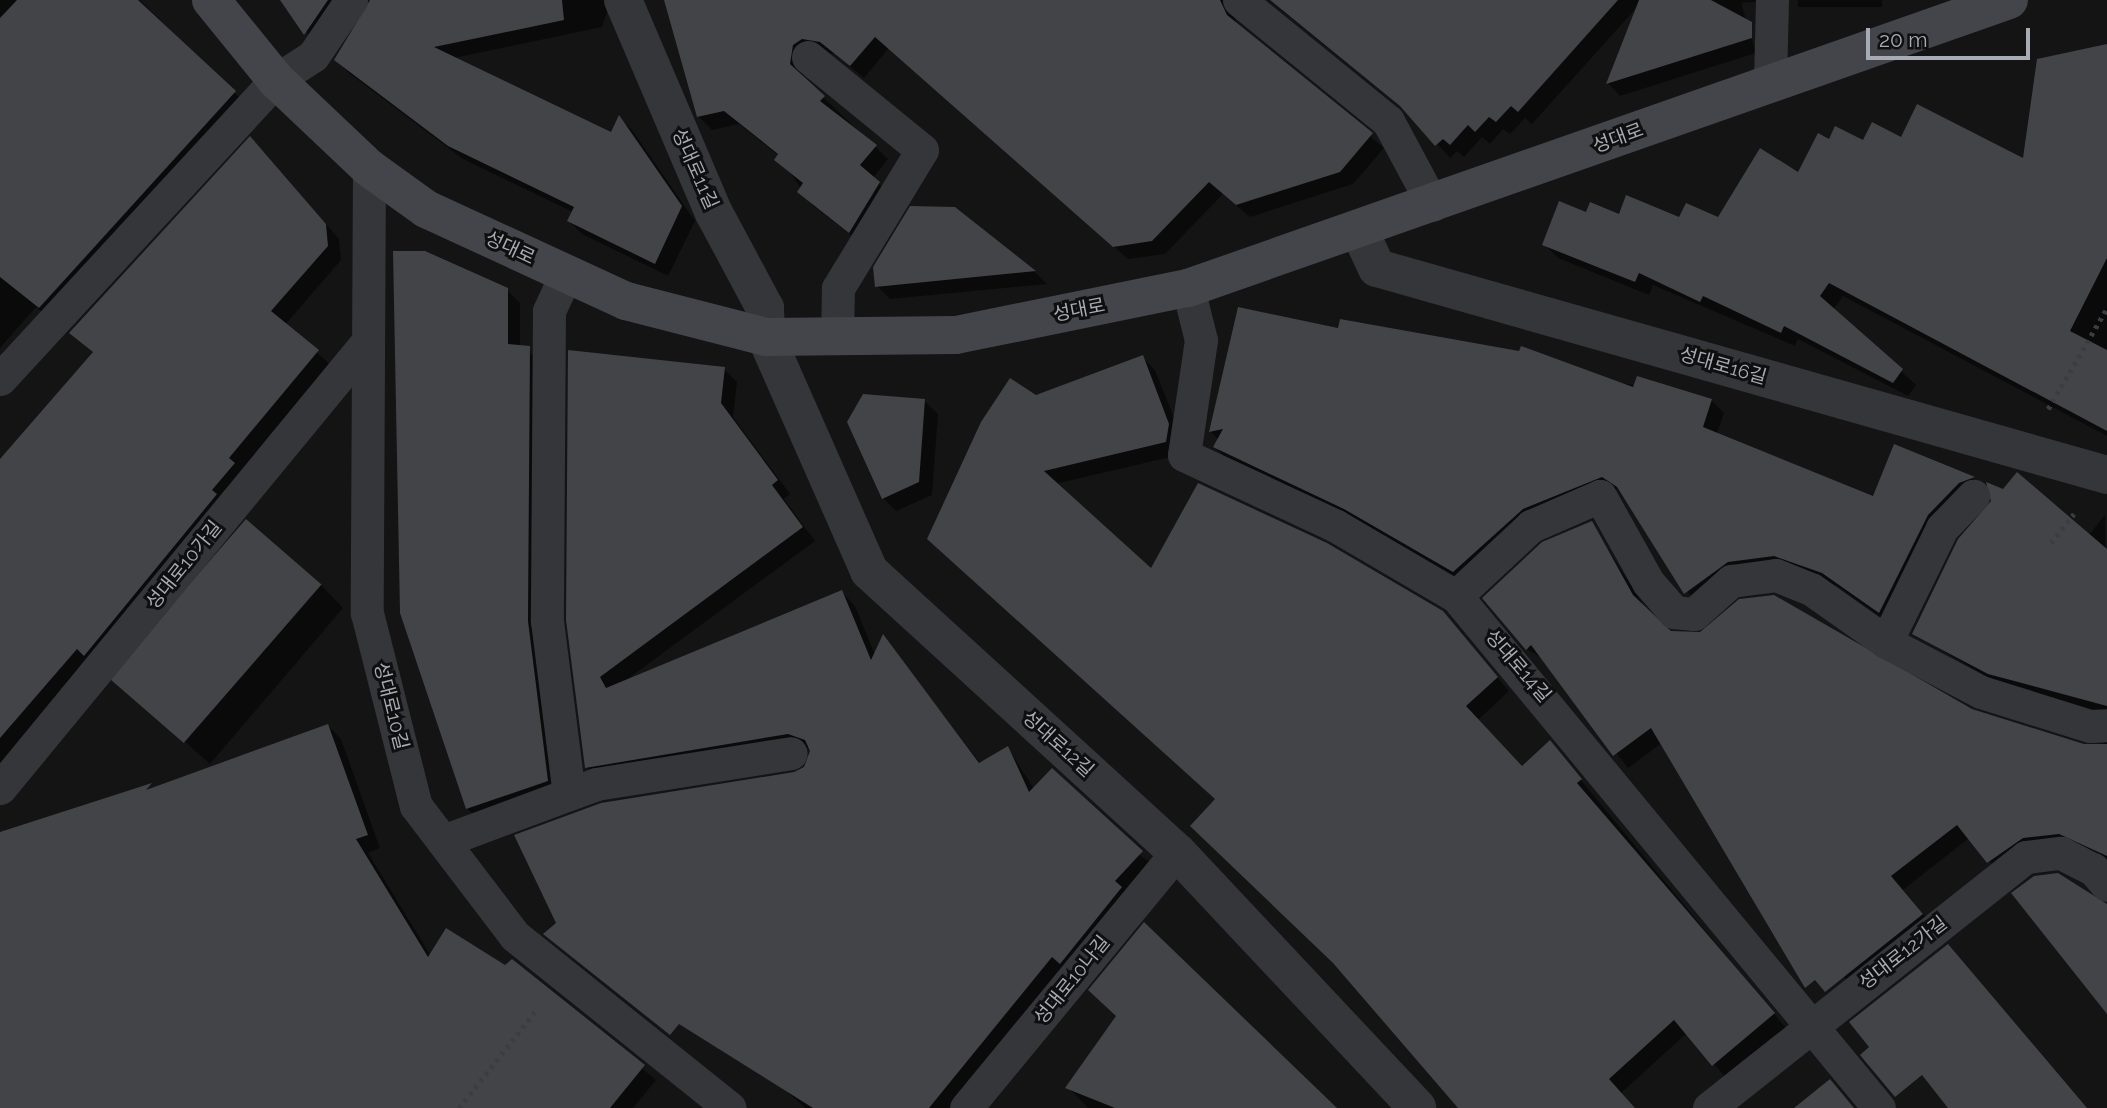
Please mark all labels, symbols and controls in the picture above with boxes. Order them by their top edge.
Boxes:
scale bar [1869,14,2034,58]
text: 20 m [1879,27,1927,52]
street label: 성대로 [1589,118,1647,158]
street label: 성대로11길 [667,125,723,213]
street label: 성대로 [481,227,539,269]
street label: 성대로 [1051,294,1107,326]
street label: 성대로16길 [1677,343,1769,389]
street label: 성대로10가길 [141,516,227,614]
street label: 성대로14길 [1480,625,1556,707]
street label: 성대로10길 [369,660,413,752]
street label: 성대로12길 [1018,706,1098,782]
street label: 성대로12가길 [1854,912,1952,994]
street label: 성대로10나길 [1029,931,1115,1029]

